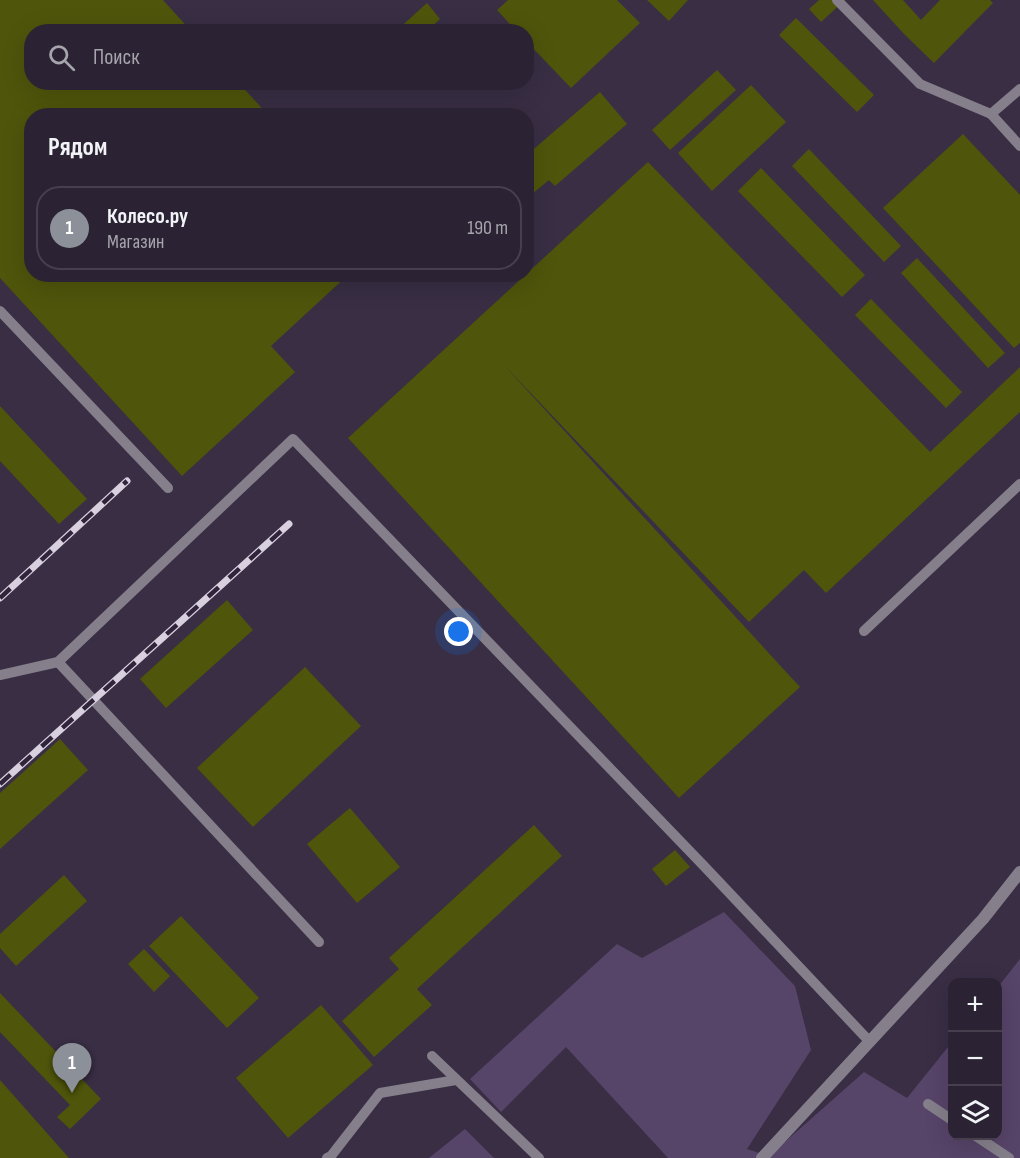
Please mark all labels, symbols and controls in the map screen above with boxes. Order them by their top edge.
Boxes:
search box [24,24,534,90]
icon: search [45,41,78,74]
text: Поиск [93,44,139,71]
text: Рядом [48,132,107,163]
text: Колесо.ру [107,203,188,230]
text: 1 [66,216,73,240]
text: 190 m [467,216,508,240]
text: Магазин [107,230,164,254]
your location [444,617,473,646]
map controls [948,978,1002,1140]
button: + [948,978,1002,1032]
button: − [948,1032,1002,1086]
pin: 1 [52,1044,92,1093]
button: layers [948,1086,1002,1140]

